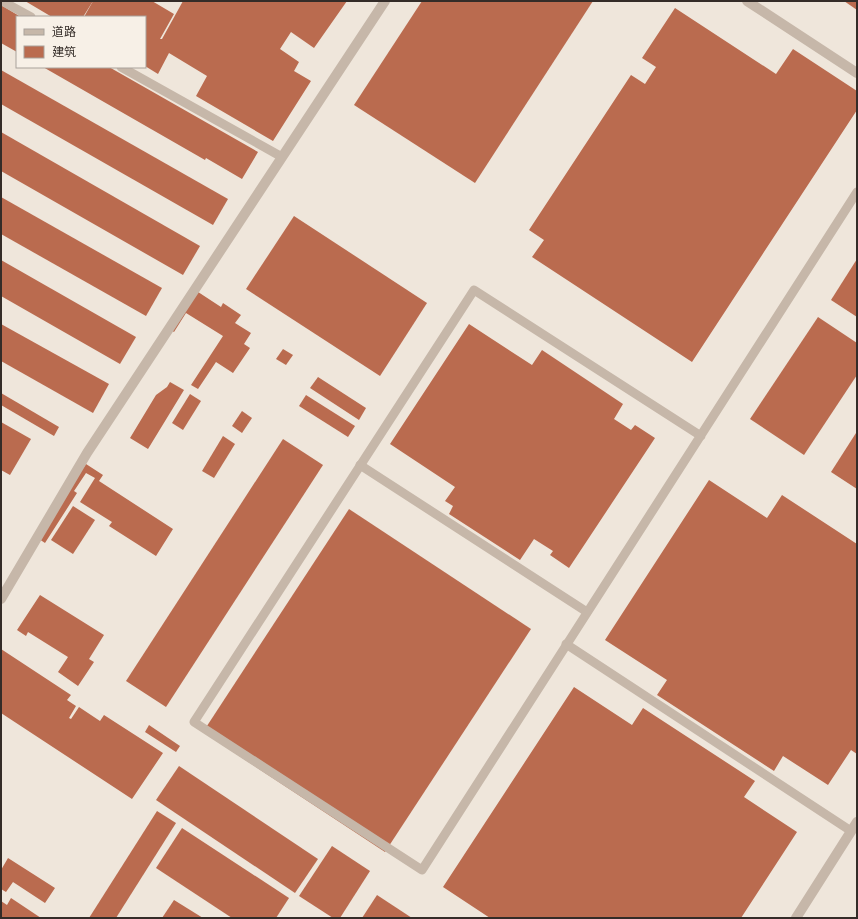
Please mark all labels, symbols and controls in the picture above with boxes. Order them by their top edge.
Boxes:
legend [16,16,146,68]
text: 道路 [52,25,76,40]
text: 建筑 [52,45,76,60]

